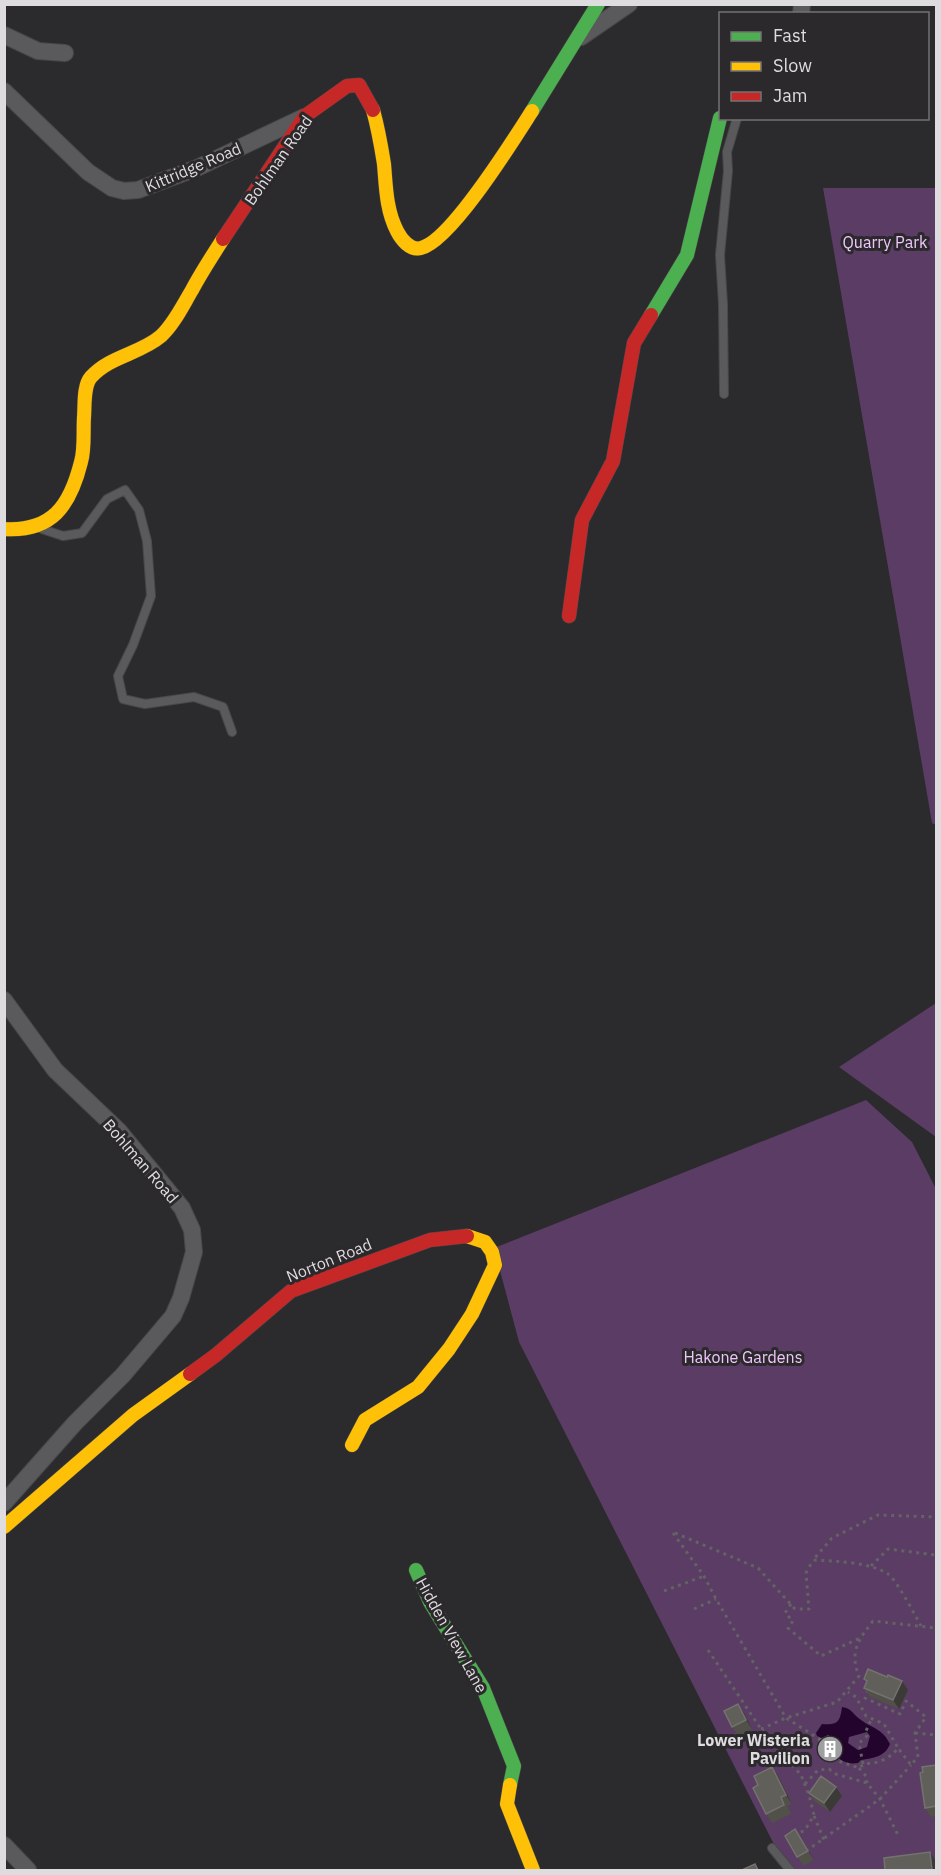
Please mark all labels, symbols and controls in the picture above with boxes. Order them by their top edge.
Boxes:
legend [719,12,929,120]
text: Fast [773,24,807,47]
text: Slow [773,54,812,77]
text: Jam [773,84,808,107]
street label: Bohlman Road [240,111,316,209]
street label: Kittridge Road [142,138,244,196]
park label: Quarry Park [842,232,928,252]
street label: Bohlman Road [99,1115,183,1207]
street label: Norton Road [283,1234,375,1286]
park label: Hakone Gardens [683,1347,803,1367]
street label: Hidden View Lane [412,1574,492,1696]
place label: Lower Wisteria Pavilion [697,1730,810,1768]
building icon: Lower Wisteria Pavilion [815,1734,845,1764]

